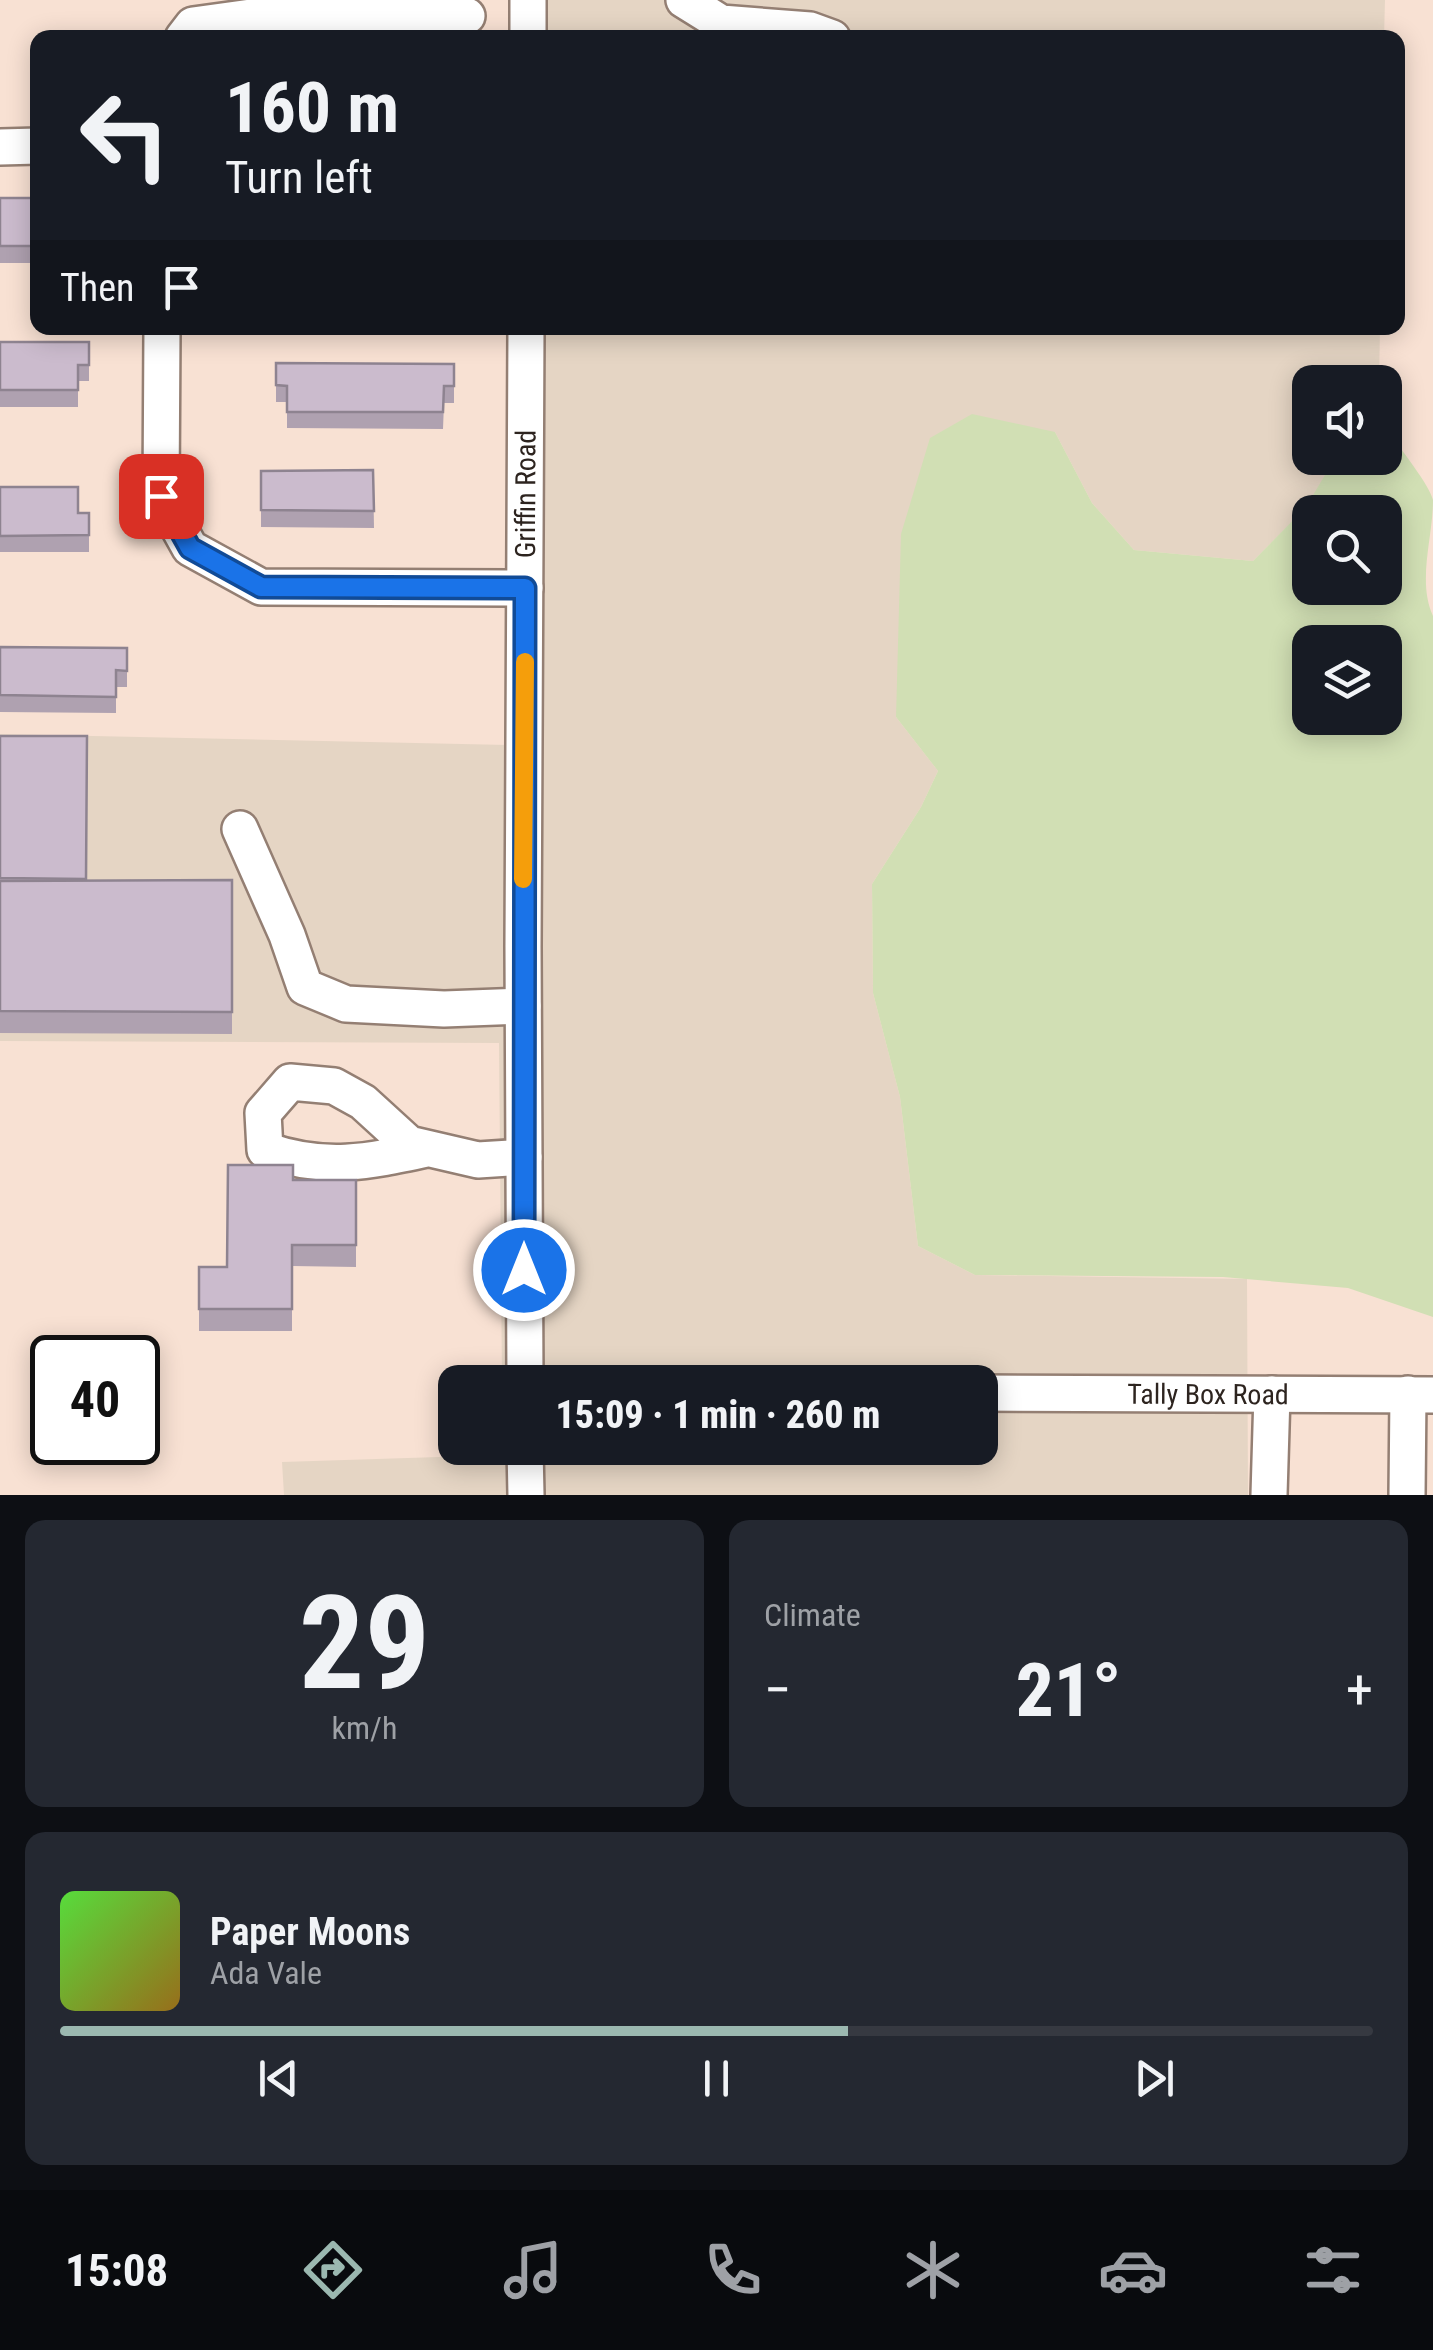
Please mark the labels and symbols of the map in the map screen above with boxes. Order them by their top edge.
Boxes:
street label: Griffin Road [509,430,543,558]
pin [119,454,204,539]
position arrow [472,1218,576,1322]
speed limit sign: 40 [30,1335,160,1465]
street label: Tally Box Road [1127,1378,1289,1411]

